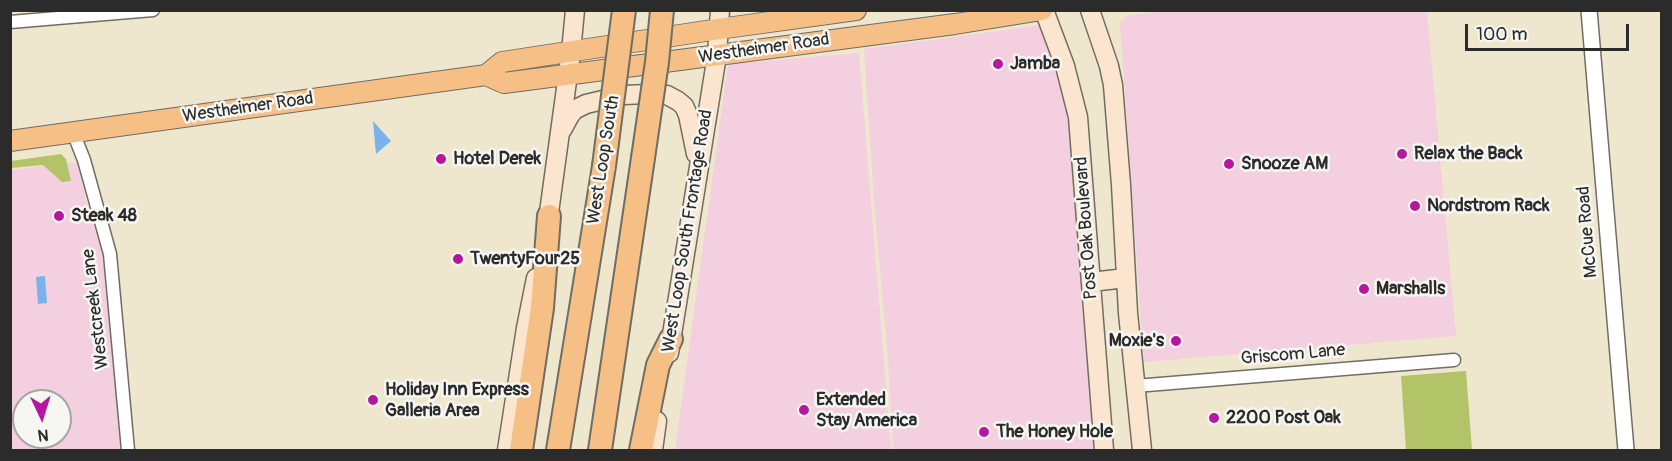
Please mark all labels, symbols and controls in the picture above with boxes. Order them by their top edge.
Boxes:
scale bar [1468,12,1632,50]
text: 100 m [1476,23,1528,46]
street label: Westheimer Road [697,29,831,69]
place label: Jamba [1010,53,1060,75]
marker: Jamba [991,57,1005,71]
street label: Westheimer Road [181,88,315,128]
street label: West Loop South [583,94,625,226]
street label: West Loop South Frontage Road [658,108,718,354]
place label: Relax the Back [1414,143,1523,165]
marker: Relax the Back [1395,147,1409,161]
place label: Hotel Derek [453,148,541,170]
marker: Hotel Derek [434,152,448,166]
place label: Snooze AM [1241,153,1328,175]
street label: Post Oak Boulevard [1071,156,1103,300]
marker: Snooze AM [1222,157,1236,171]
street label: McCue Road [1573,185,1603,279]
place label: Nordstrom Rack [1427,195,1550,217]
marker: Nordstrom Rack [1408,199,1422,213]
place label: Steak 48 [71,205,137,227]
marker: Steak 48 [52,209,66,223]
street label: Westcreek Lane [78,248,114,370]
place label: TwentyFour25 [470,248,580,270]
marker: TwentyFour25 [451,252,465,266]
place label: Marshalls [1376,278,1445,300]
marker: Marshalls [1357,282,1371,296]
place label: Moxie's [1109,330,1164,352]
marker: Moxie's [1169,334,1183,348]
street label: Griscom Lane [1240,340,1346,370]
place label: Holiday Inn Express Galleria Area [385,379,529,422]
north arrow [12,389,72,449]
place label: Extended Stay America [816,389,917,432]
marker: Holiday Inn Express Galleria Area [366,393,380,407]
marker: Extended Stay America [797,403,811,417]
place label: 2200 Post Oak [1226,407,1341,429]
marker: 2200 Post Oak [1207,411,1221,425]
place label: The Honey Hole [996,421,1113,443]
text: N [37,425,49,445]
marker: The Honey Hole [977,425,991,439]

